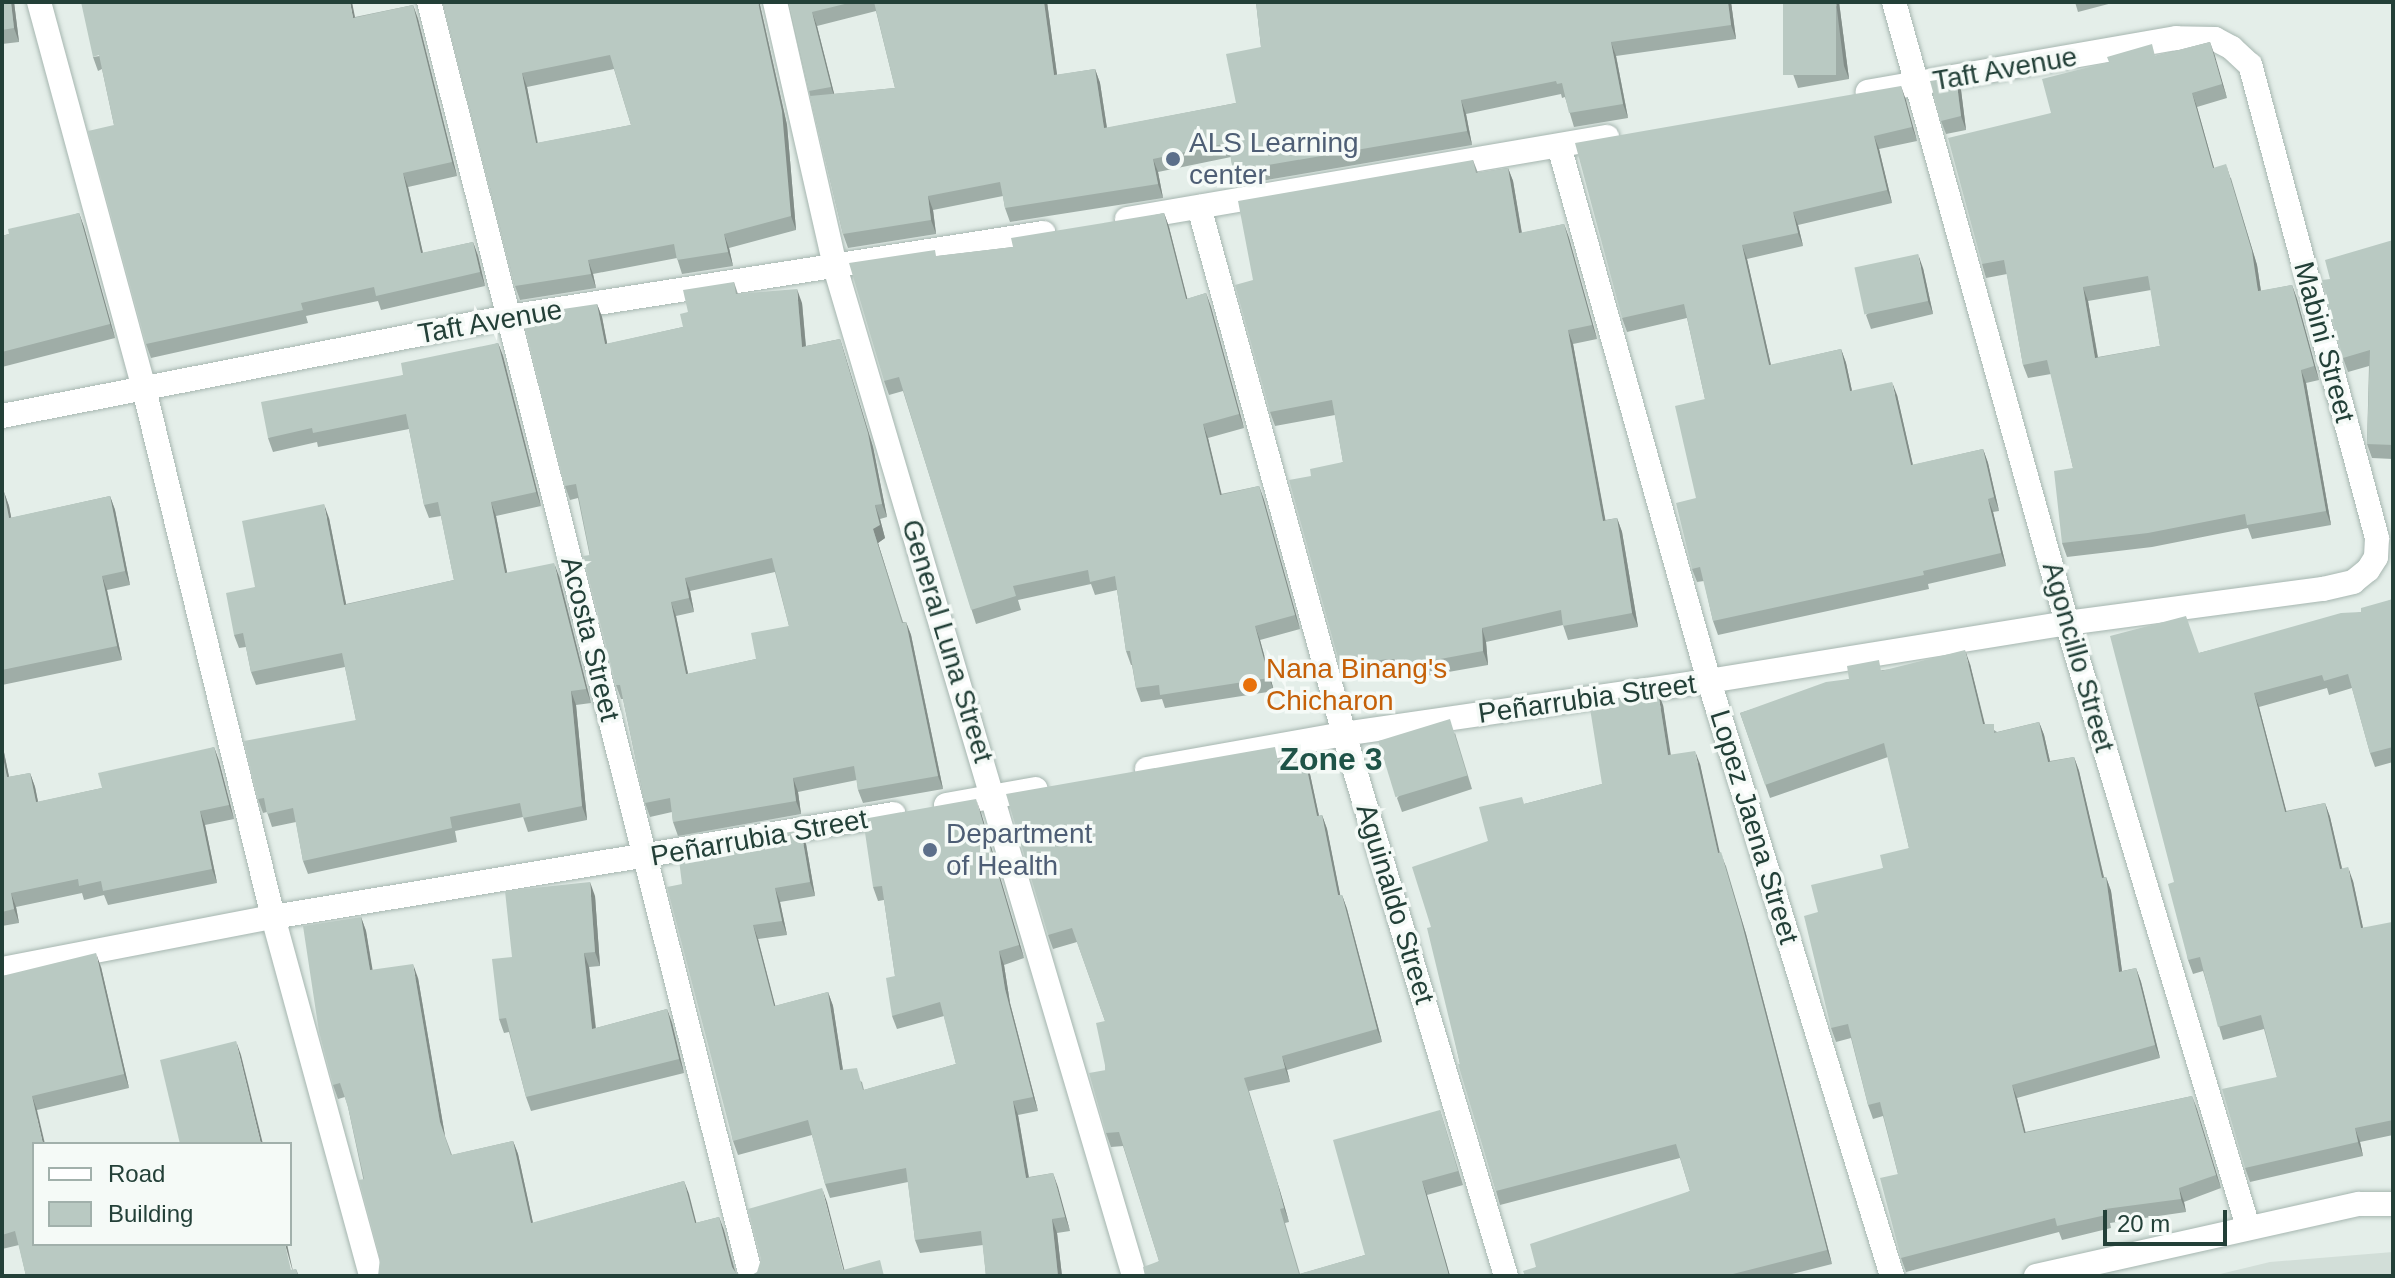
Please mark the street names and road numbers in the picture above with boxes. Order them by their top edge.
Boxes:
street label: Taft Avenue [1930,40,2080,98]
street label: Mabini Street [2286,258,2362,426]
street label: Taft Avenue [415,293,565,351]
street label: General Luna Street [894,516,1000,766]
street label: Acosta Street [553,553,627,725]
street label: Agoncillo Street [2035,558,2121,756]
street label: Peñarrubia Street [1476,667,1698,731]
street label: Lopez Jaena Street [1702,706,1806,948]
street label: Aguinaldo Street [1349,800,1441,1008]
street label: Peñarrubia Street [648,802,870,874]

